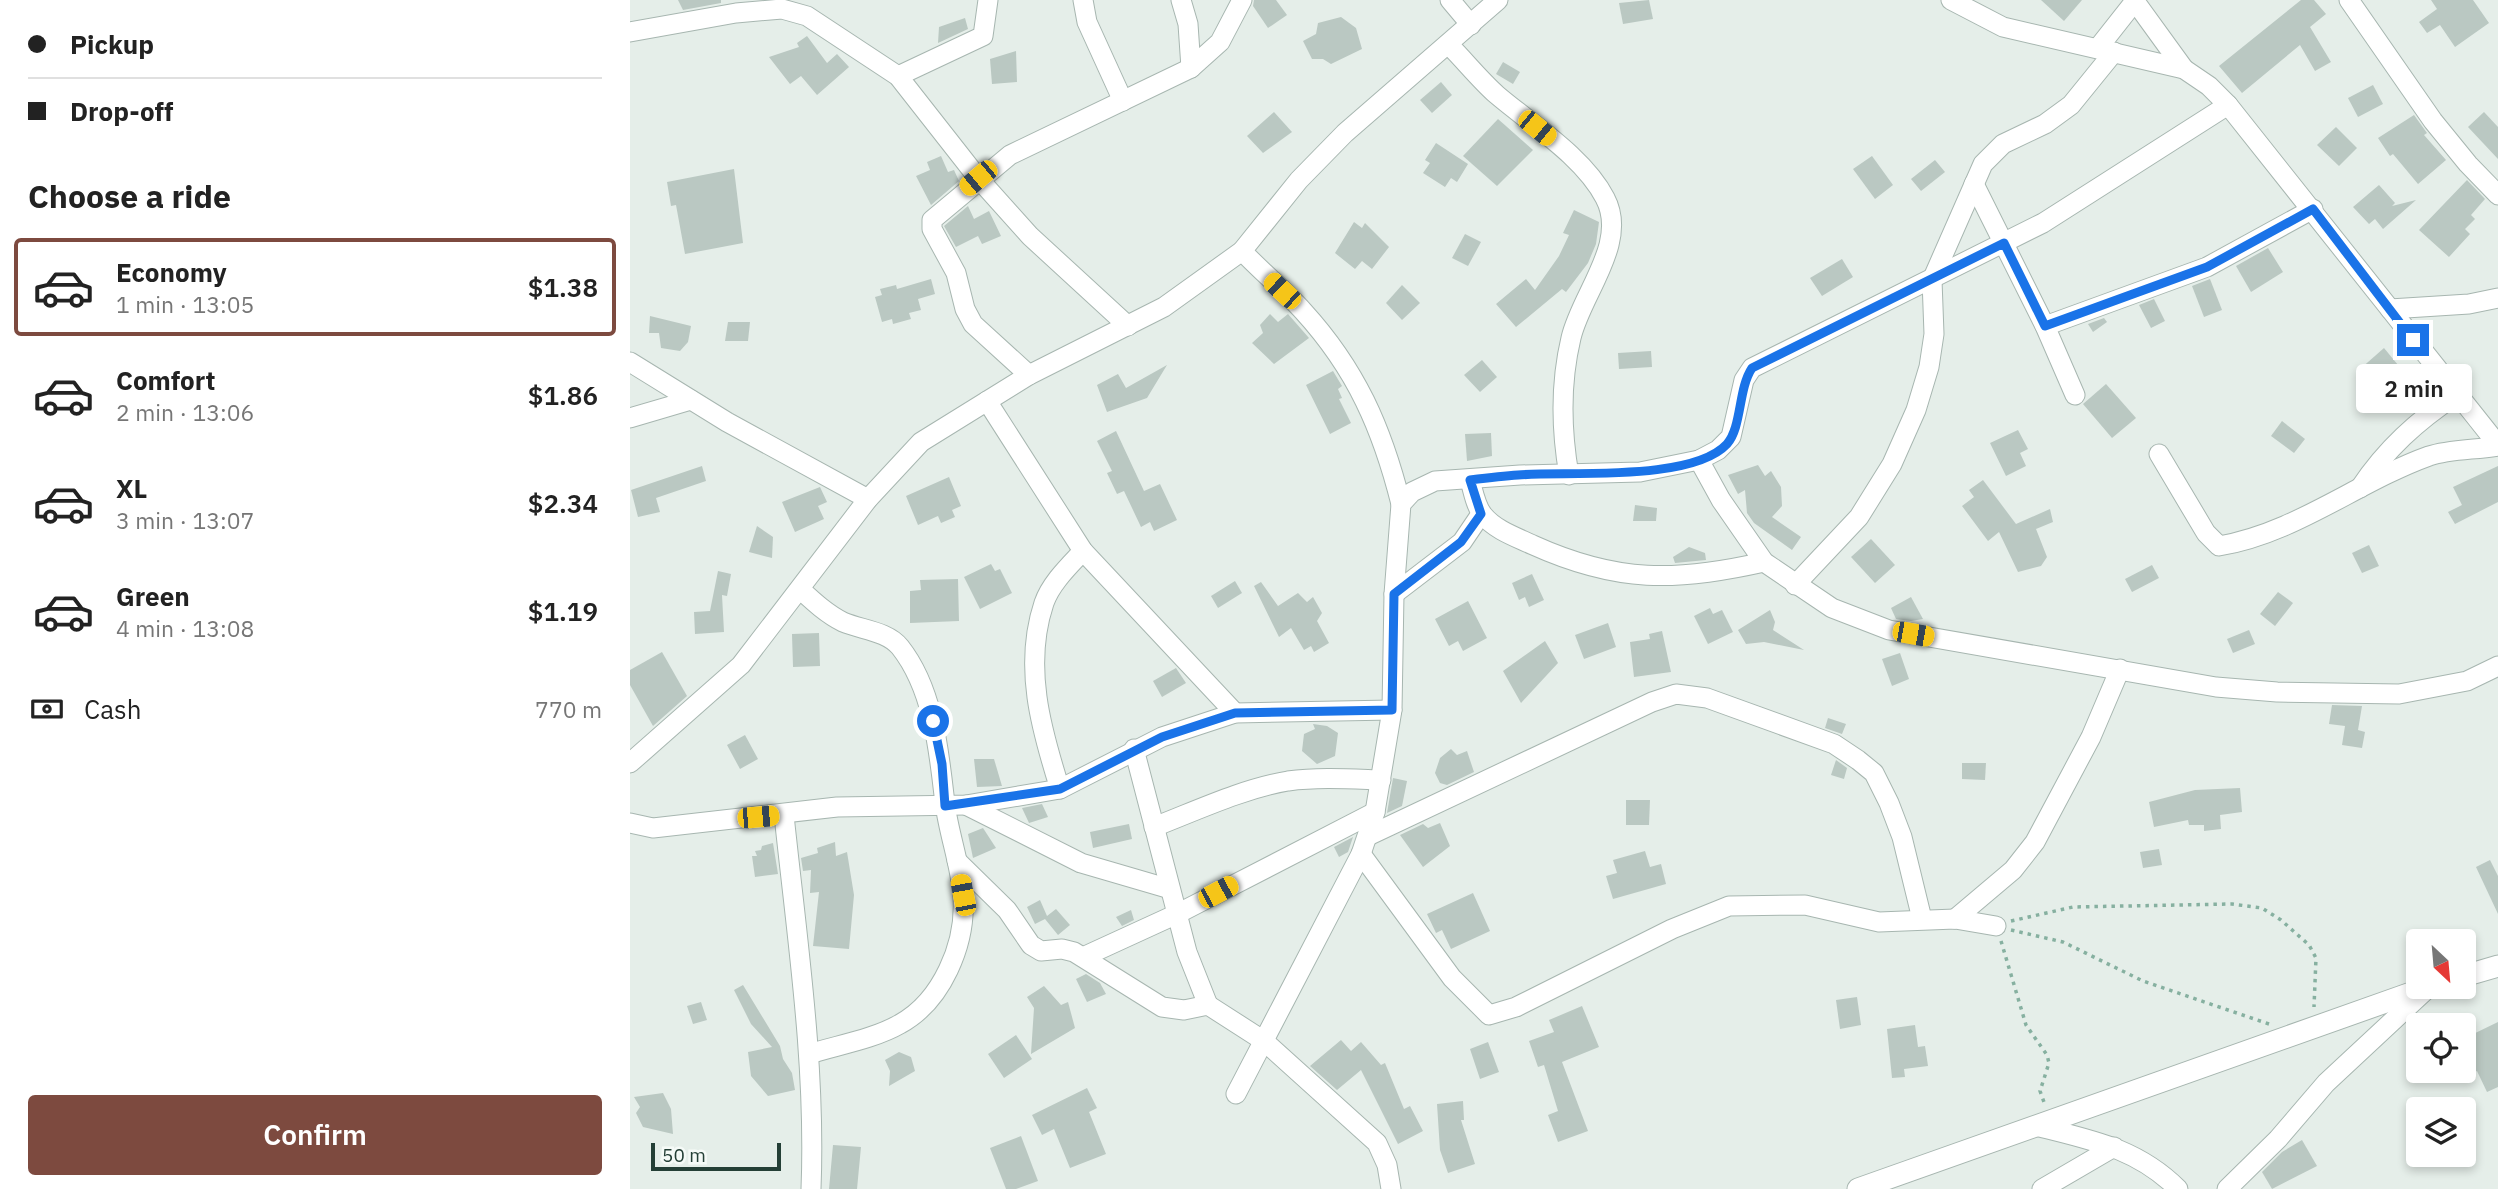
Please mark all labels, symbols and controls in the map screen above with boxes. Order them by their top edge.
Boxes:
text: Pickup [70,27,154,61]
text: Drop-off [70,94,173,128]
car [1515,107,1560,149]
car [956,156,1001,200]
text: Choose a ride [28,175,231,217]
text: Economy [116,255,227,289]
icon: car [32,256,95,319]
car [1260,269,1305,313]
text: $1.38 [528,270,598,304]
text: 1 min · 13:05 [116,289,254,319]
route end [2397,324,2429,356]
text: Comfort [116,363,215,397]
icon: car [32,364,95,427]
callout: 2 min [2355,364,2471,414]
text: 2 min [2384,373,2444,403]
text: $1.86 [528,378,598,412]
text: 2 min · 13:06 [116,397,254,427]
text: XL [116,471,147,505]
icon: car [32,472,95,535]
text: $2.34 [528,486,598,520]
text: 3 min · 13:07 [116,505,254,535]
text: Green [116,579,190,613]
icon: car [32,580,95,643]
text: $1.19 [528,594,598,628]
text: 4 min · 13:08 [116,613,254,643]
car [1891,620,1936,648]
icon: cash [28,690,66,728]
text: Cash [84,692,141,726]
text: 770 m [535,694,602,724]
route start [917,705,949,737]
car [737,805,780,829]
car [949,872,978,918]
car [1195,873,1242,911]
north arrow [2406,929,2476,999]
map controls [2406,929,2476,1167]
button: locate [2406,1013,2476,1083]
button: Confirm [28,1095,602,1175]
button: layers [2406,1097,2476,1167]
scale bar [651,1140,780,1172]
text: 50 m [662,1143,706,1167]

